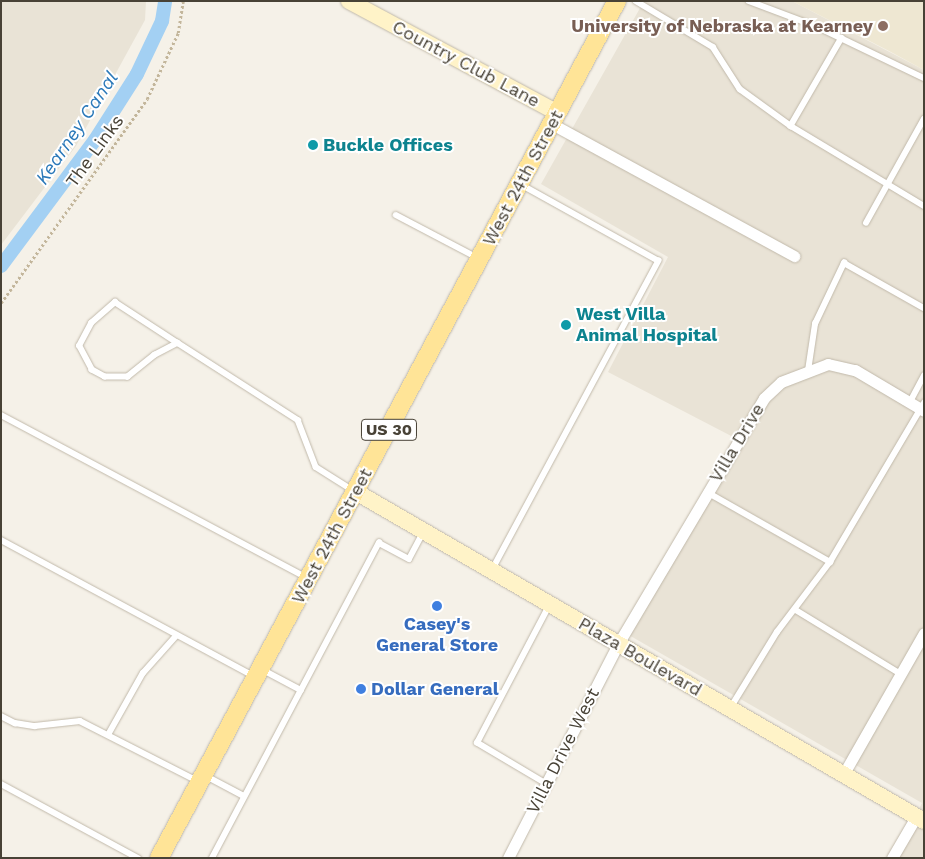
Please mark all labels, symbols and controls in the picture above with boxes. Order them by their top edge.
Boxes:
place label: University of Nebraska at Kearney [570,15,873,37]
street label: Country Club Lane [388,16,544,112]
marker: University of Nebraska at Kearney [877,20,889,32]
water label: Kearney Canal [31,67,123,189]
street label: West 24th Street [478,107,568,249]
street label: The Links [61,111,129,191]
place label: Buckle Offices [323,134,453,156]
marker: Buckle Offices [307,139,319,151]
place label: West Villa Animal Hospital [576,304,718,346]
marker: West Villa Animal Hospital [560,319,572,331]
street label: Villa Drive [705,399,769,487]
road number: US 30 [360,416,418,444]
street label: West 24th Street [287,465,377,607]
marker: Casey's General Store [431,600,443,612]
street label: Plaza Boulevard [574,613,706,701]
place label: Casey's General Store [376,614,498,656]
place label: Dollar General [371,678,499,700]
marker: Dollar General [355,683,367,695]
street label: Villa Drive West [522,684,604,818]

